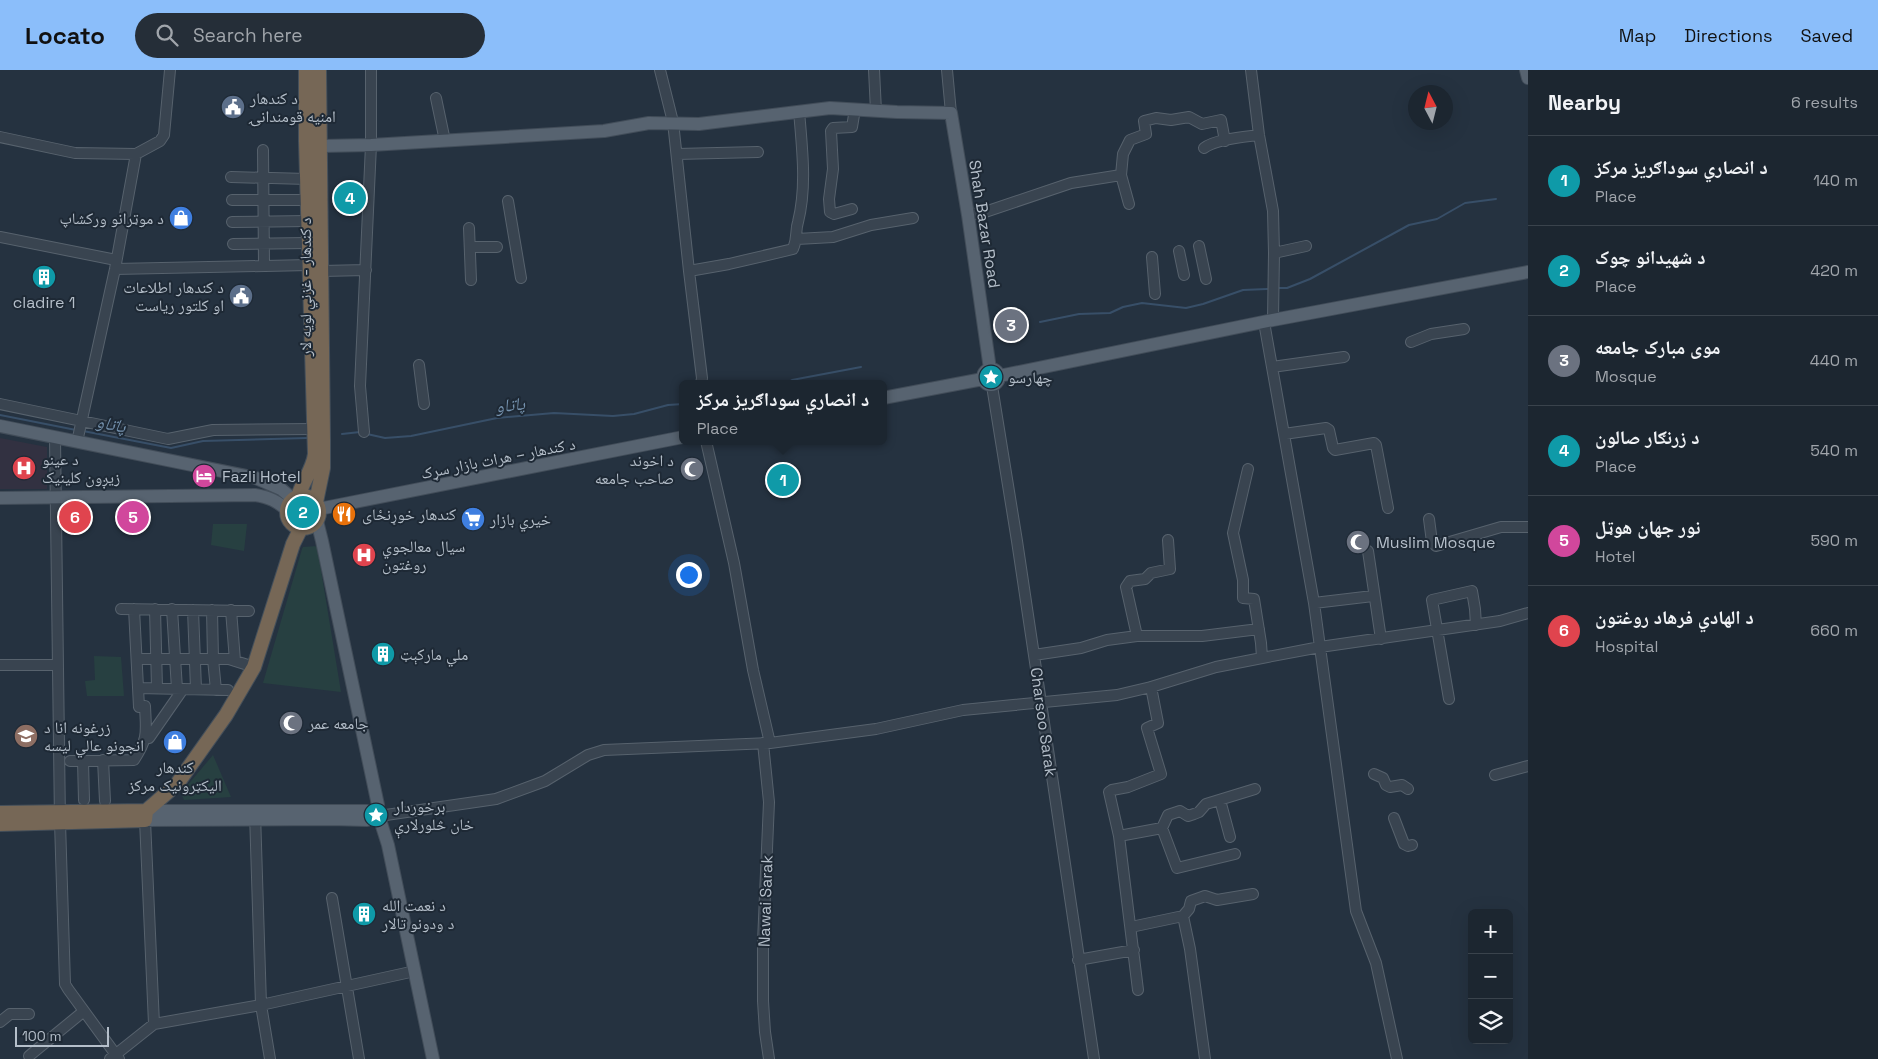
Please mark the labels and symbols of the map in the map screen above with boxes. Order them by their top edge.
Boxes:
north arrow [1408,85,1453,130]
place label: د کندهار امنيه قومندانۍ [249,88,336,127]
public building icon: د کندهار امنيه قومندانۍ [220,94,246,120]
street label: Shah Bazar Road [964,159,1005,290]
pin: 4 [334,179,366,217]
shop icon: د موټرانو ورکشاپ [168,205,194,231]
place label: د موټرانو ورکشاپ [59,208,164,229]
street label: د کندهار - غزني لويه لار [295,218,318,357]
building icon: cladire 1 [31,264,57,290]
place label: د کندهار اطلاعات او کلتور رياست [123,277,224,316]
public building icon: د کندهار اطلاعات او کلتور رياست [228,283,254,309]
place label: cladire 1 [13,292,75,313]
pin: 3 [995,306,1027,344]
place icon: چهارسو [978,364,1004,390]
place label: چهارسو [1008,367,1053,388]
water label: پاتاو [493,391,527,418]
water label: پاتاو [93,409,129,438]
street label: د کندهار – هرات بازار سړک [419,433,577,484]
place label: د عینو زیږون کلینیک [42,449,120,489]
place label: د اخوند صاحب جامعه [595,450,674,489]
hospital icon: د عینو زیږون کلینیک [11,455,37,481]
mosque icon: د اخوند صاحب جامعه [679,456,705,482]
pin: 1 [767,461,799,499]
hotel icon: Fazli Hotel [191,463,217,489]
place label: Fazli Hotel [222,466,301,487]
pin: 2 [287,493,319,531]
pin: 6 [59,498,91,536]
pin: 5 [117,498,149,536]
restaurant icon: کندهار خوړنځای [331,501,357,527]
place label: کندهار خوړنځای [362,504,457,525]
supermarket icon: خیري بازار [460,506,486,532]
place label: خیري بازار [489,509,551,532]
mosque icon: Muslim Mosque [1345,529,1371,555]
place label: Muslim Mosque [1376,532,1496,553]
place label: سيال معالجوي روغتون [382,536,465,575]
hospital icon: سيال معالجوي روغتون [351,542,377,568]
your location [676,562,702,588]
building icon: ملي مارکېټ [370,641,396,667]
place label: ملي مارکېټ [400,644,468,667]
street label: Charsoo Sarak [1025,666,1062,778]
mosque icon: جامعه عمر [278,710,304,736]
place label: جامعه عمر [307,713,369,734]
place label: زرغونه انا د انجونو عالي لیسه [44,717,144,758]
school or university icon: زرغونه انا د انجونو عالي لیسه [13,723,39,749]
shop icon: کندهار الیکټرونیک مرکز [162,729,188,755]
place label: کندهار الیکټرونیک مرکز [127,757,222,796]
place label: برخوردار خان څلورلارې [393,796,474,839]
place icon: برخوردار خان څلورلارې [363,802,389,828]
street label: Nawai Sarak [753,854,778,947]
place label: د نعمت الله د ودونو تالار [381,895,454,934]
building icon: د نعمت الله د ودونو تالار [351,901,377,927]
scale bar [15,1024,109,1047]

